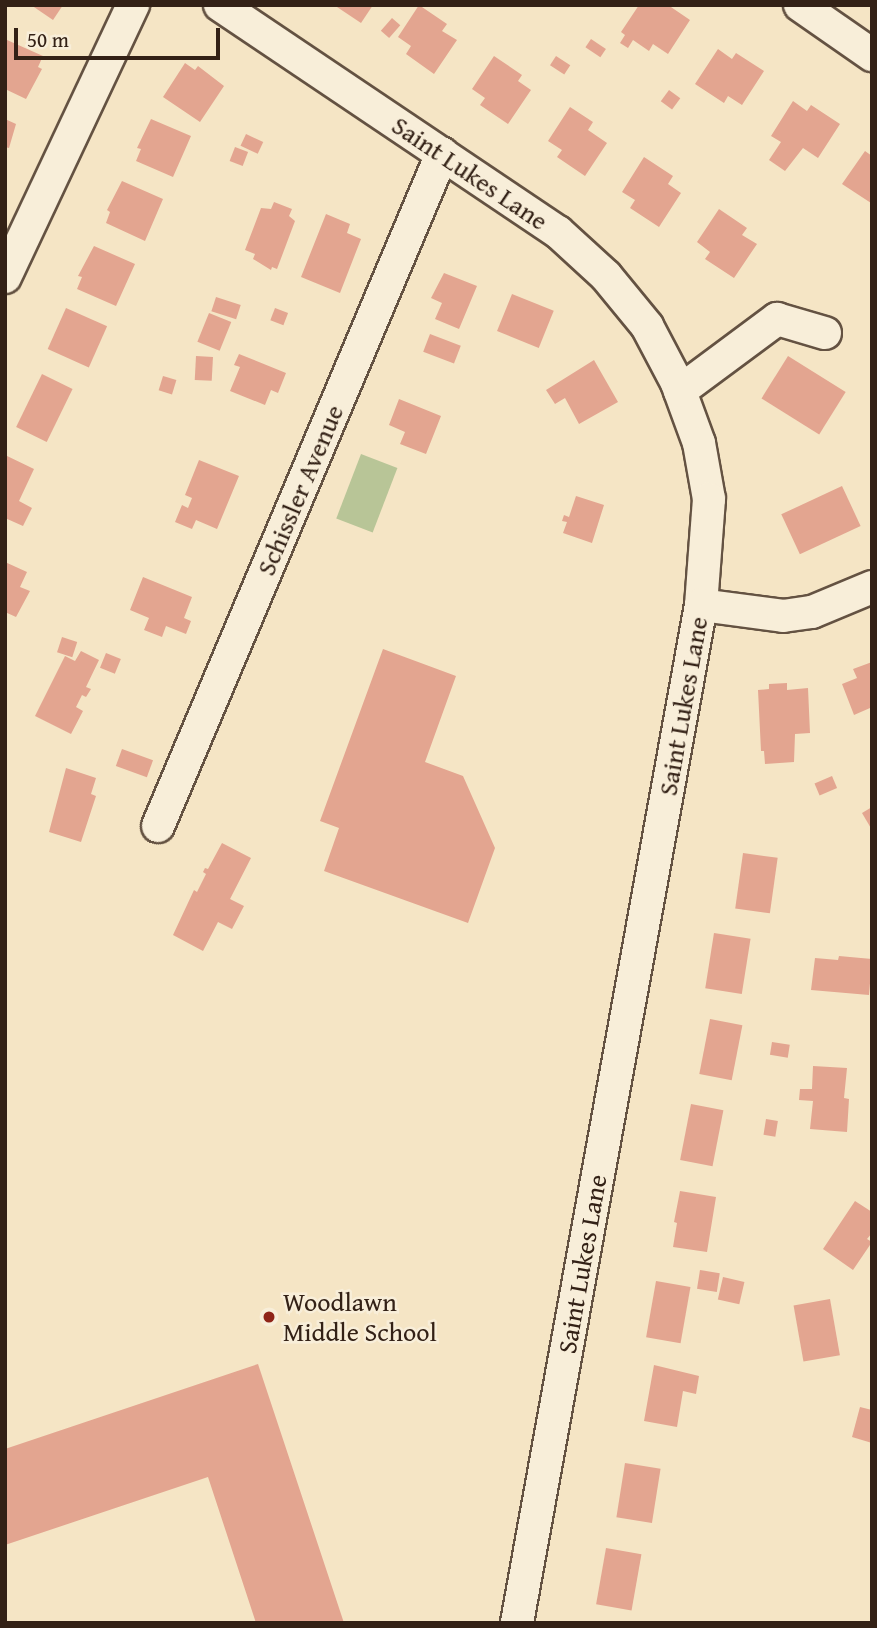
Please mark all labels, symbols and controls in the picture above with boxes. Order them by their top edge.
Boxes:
scale bar [18,14,224,58]
text: 50 m [27,24,69,55]
street label: Saint Lukes Lane [386,109,554,237]
street label: Schissler Avenue [250,400,350,580]
street label: Saint Lukes Lane [652,614,714,798]
street label: Saint Lukes Lane [551,1172,613,1356]
place label: Woodlawn Middle School [283,1286,437,1348]
marker: Woodlawn Middle School [261,1309,277,1325]

